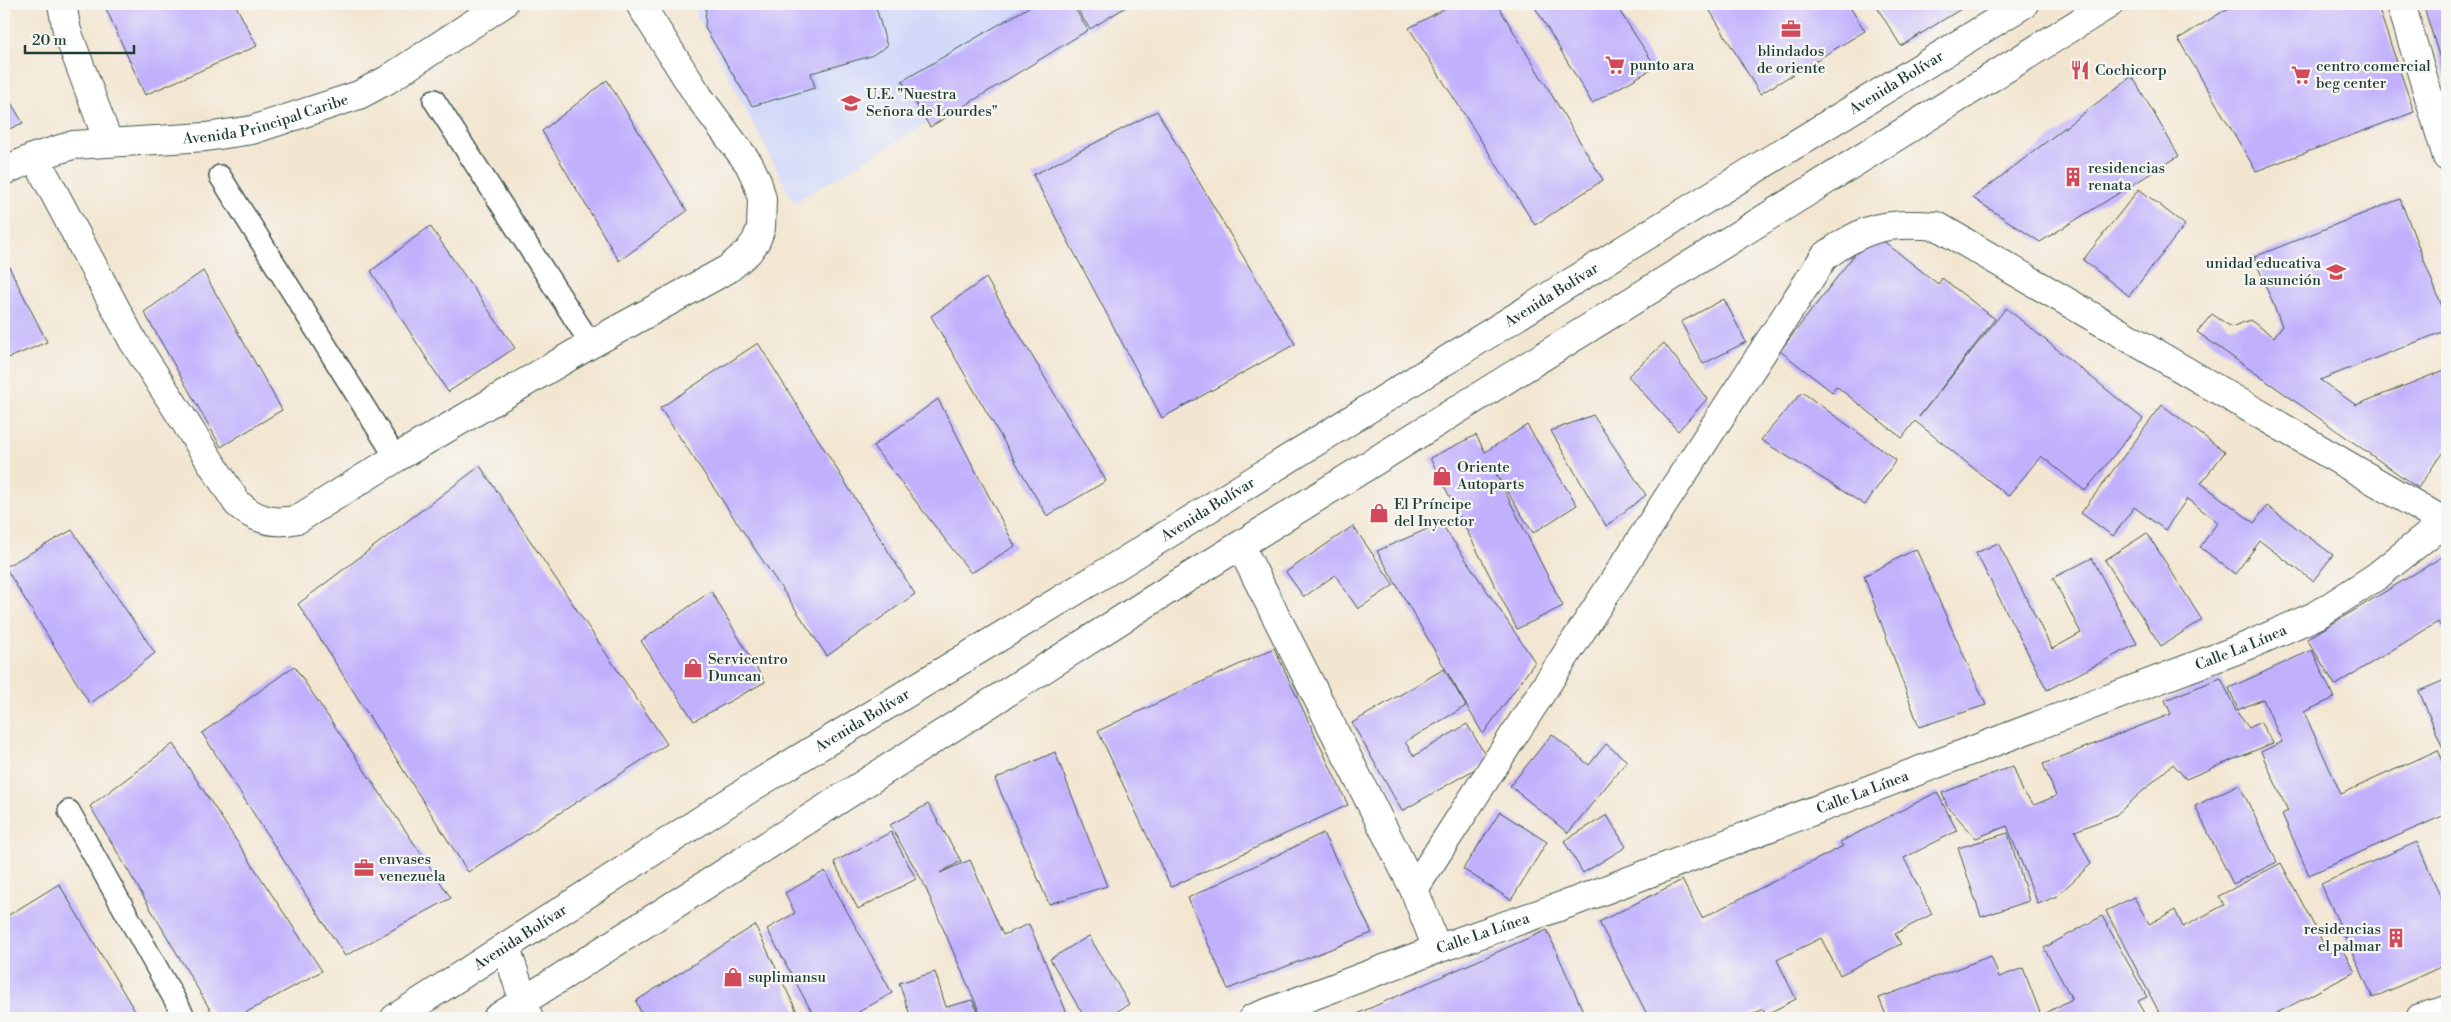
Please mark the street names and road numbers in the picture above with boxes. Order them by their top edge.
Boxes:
street label: Avenida Bolívar [1845,46,1947,119]
street label: Avenida Principal Caribe [181,90,351,148]
street label: Avenida Bolívar [1500,258,1602,332]
street label: Avenida Bolívar [1156,472,1259,546]
street label: Calle La Línea [2192,620,2290,674]
street label: Avenida Bolívar [810,684,913,757]
street label: Calle La Línea [1814,766,1912,818]
street label: Avenida Bolívar [469,900,571,975]
street label: Calle La Línea [1434,908,1532,958]

